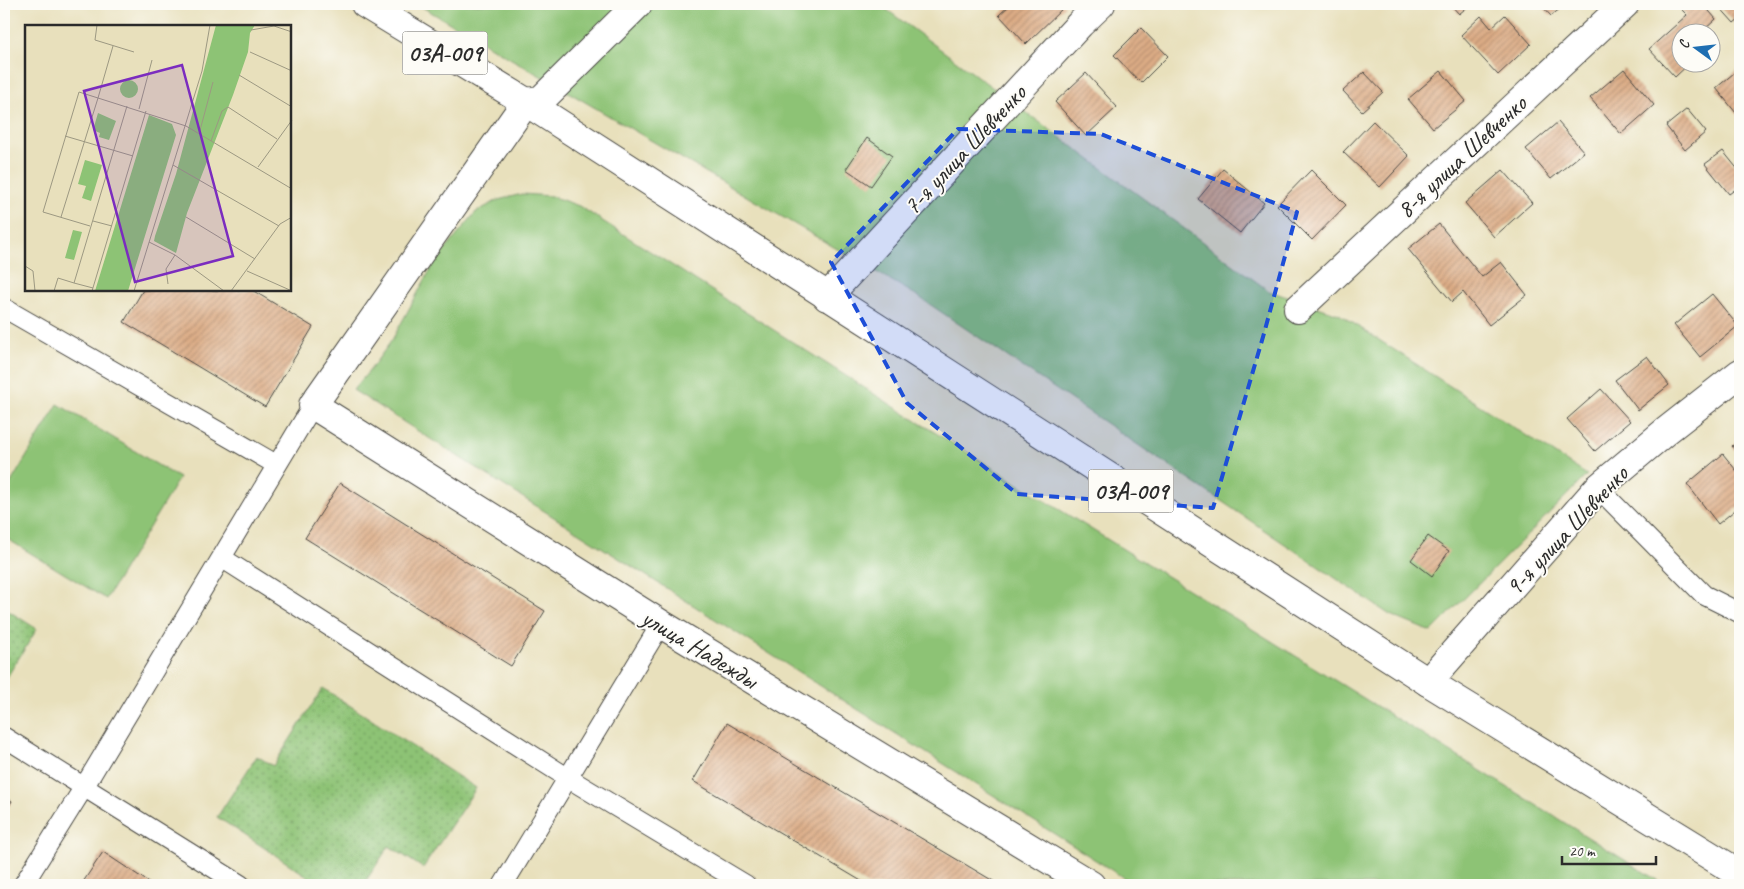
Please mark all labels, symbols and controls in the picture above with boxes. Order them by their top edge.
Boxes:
north arrow [1672,22,1722,72]
inset map [25,25,291,291]
road number: 03А-009 [402,32,488,74]
text: С [1675,37,1694,50]
street label: 7-я улица Шевченко [896,77,1034,222]
street label: 8-я улица Шевченко [1390,87,1534,225]
street label: 9-я улица Шевченко [1498,458,1636,603]
road number: 03А-009 [1088,470,1174,512]
street label: улица Надежды [634,601,765,697]
scale bar [1562,834,1655,866]
text: 20 m [1569,842,1596,861]

